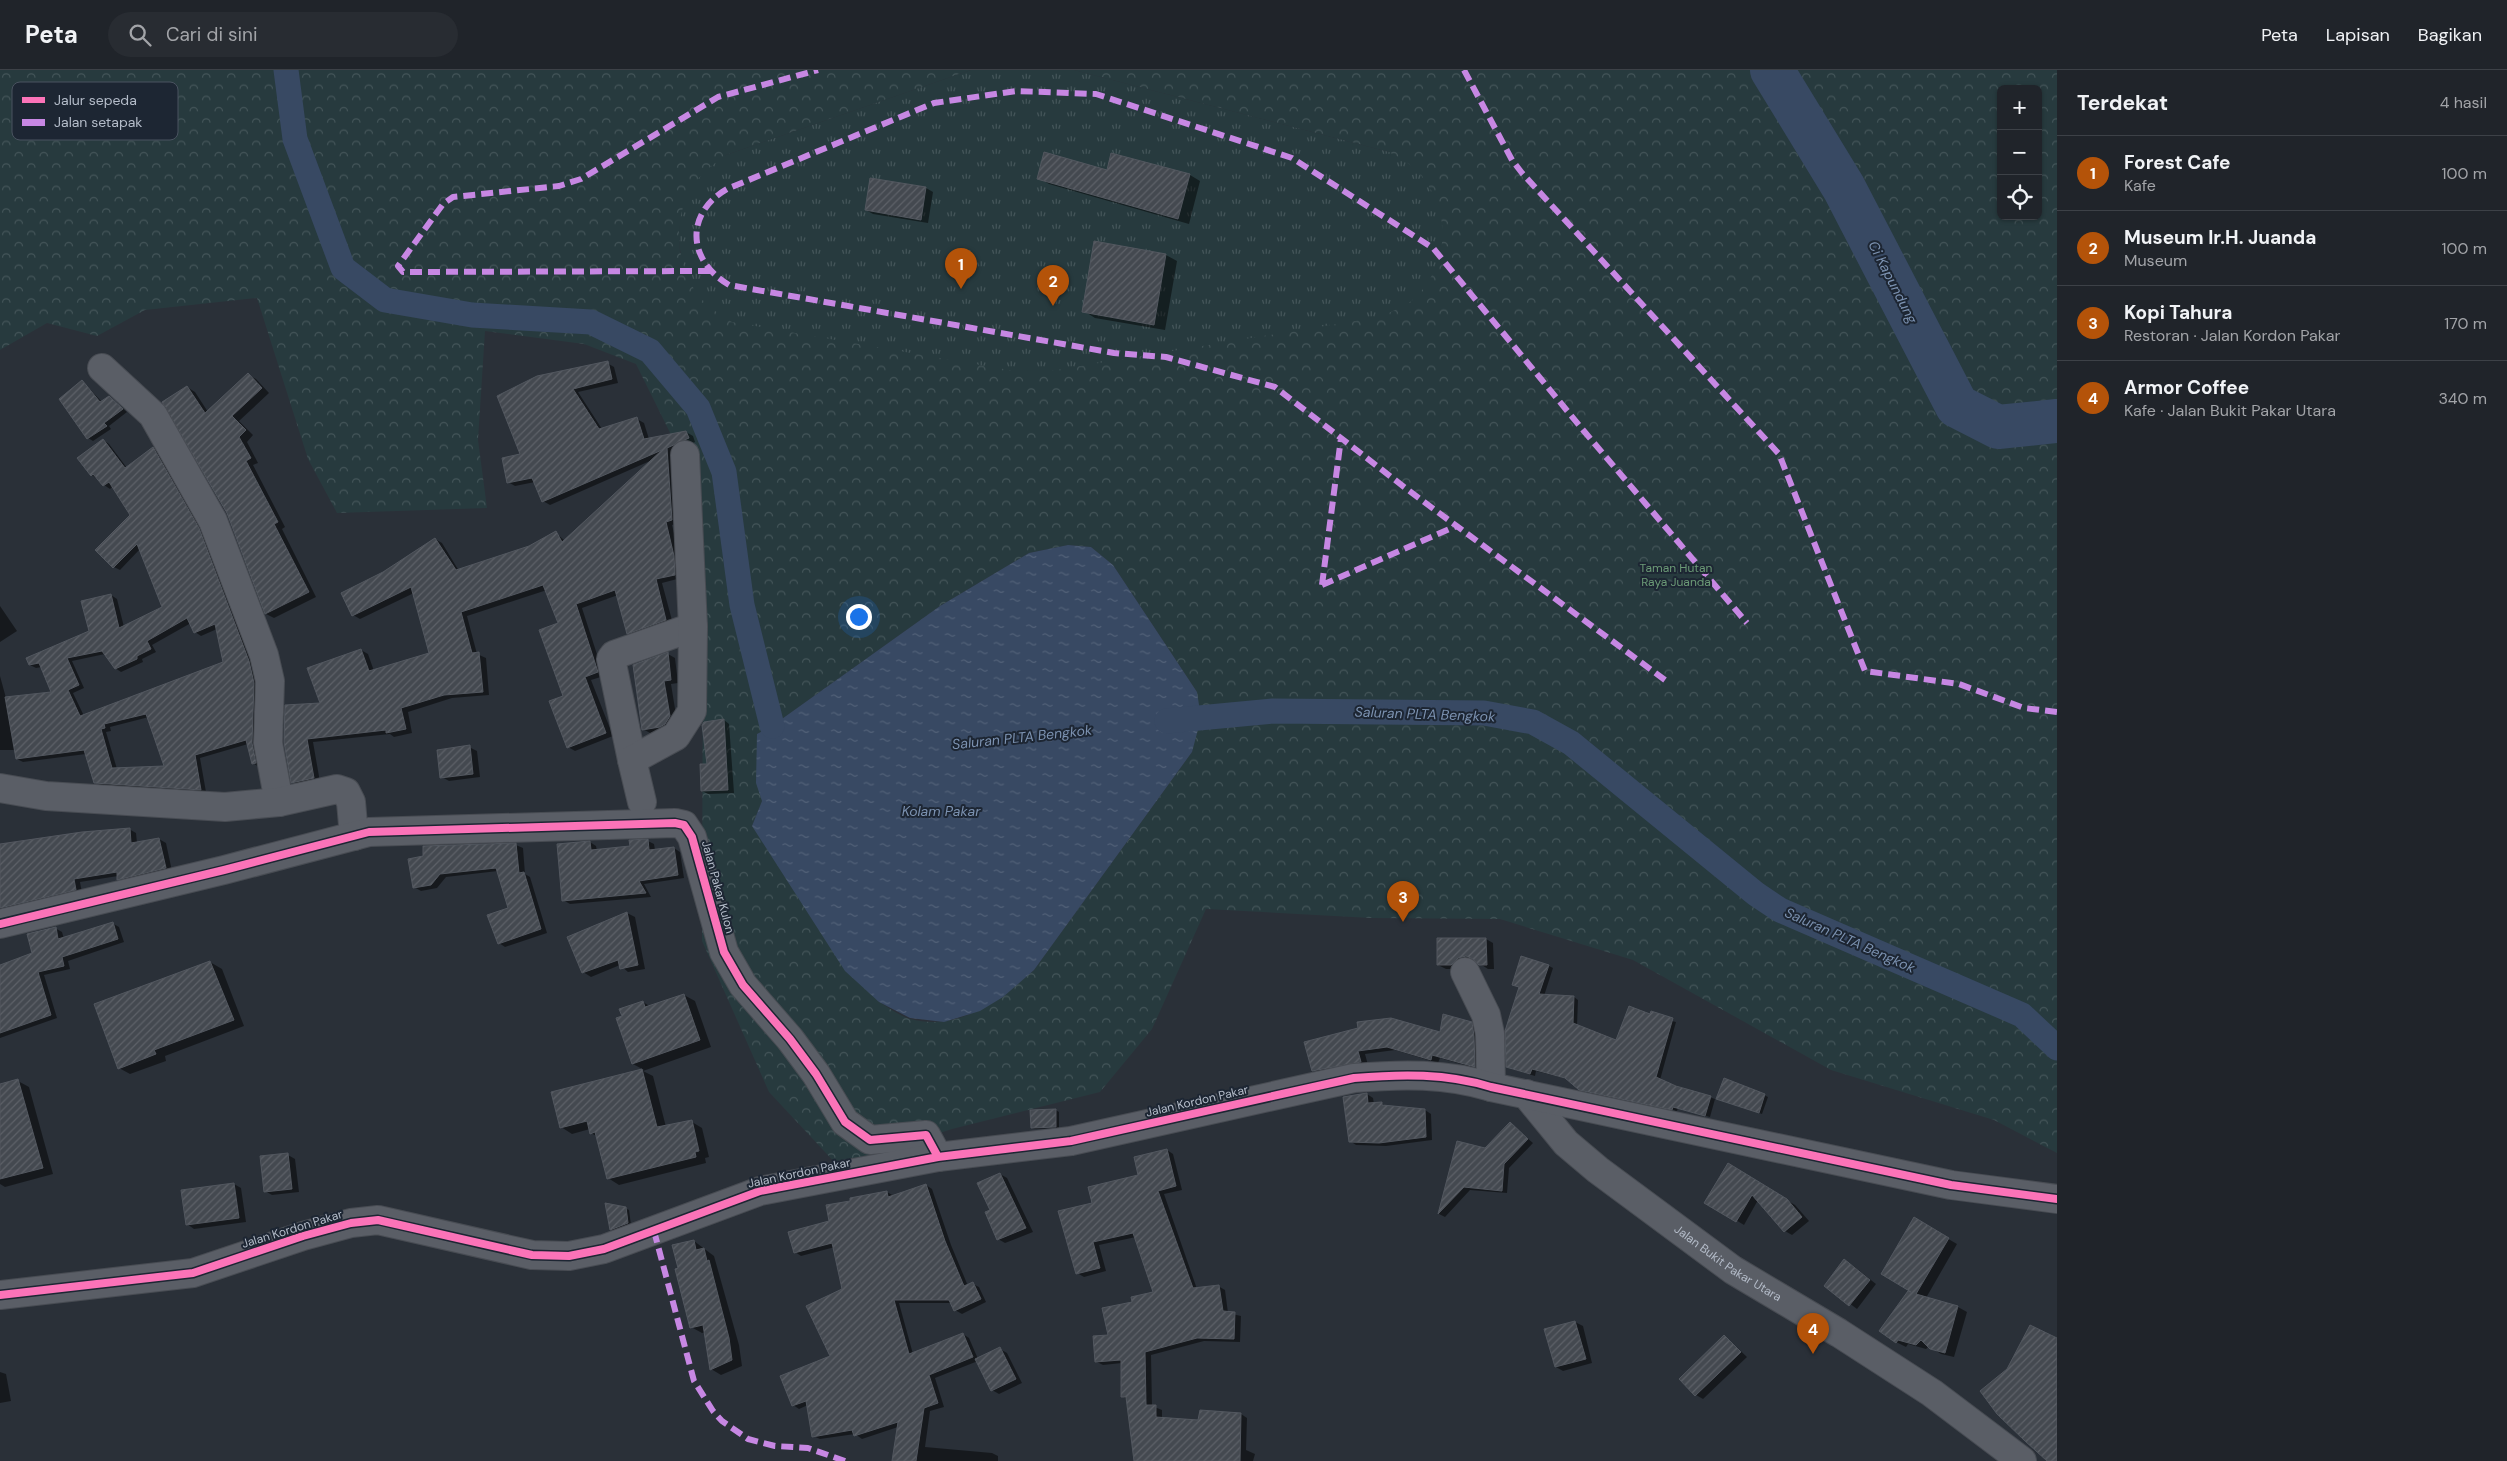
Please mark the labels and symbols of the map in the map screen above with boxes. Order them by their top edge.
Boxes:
legend [12,82,178,140]
text: Jalur sepeda [54,91,137,109]
text: Jalan setapak [54,113,142,131]
water label: Ci Kapundung [1864,238,1922,327]
pin: 1 [945,248,977,289]
pin: 2 [1037,265,1069,306]
park label: Taman Hutan Raya Juanda [1640,560,1713,590]
your location [846,604,872,630]
water label: Saluran PLTA Bengkok [1354,703,1496,725]
water label: Saluran PLTA Bengkok [951,721,1094,753]
water label: Kolam Pakar [902,802,981,820]
street label: Jalan Pakar Kulon [698,839,738,935]
pin: 3 [1387,881,1419,922]
water label: Saluran PLTA Bengkok [1782,903,1919,977]
street label: Jalan Kordon Pakar [1144,1081,1250,1121]
street label: Jalan Kordon Pakar [746,1154,852,1192]
street label: Jalan Kordon Pakar [240,1206,345,1252]
street label: Jalan Bukit Pakar Utara [1671,1221,1784,1305]
pin: 4 [1797,1313,1829,1354]

